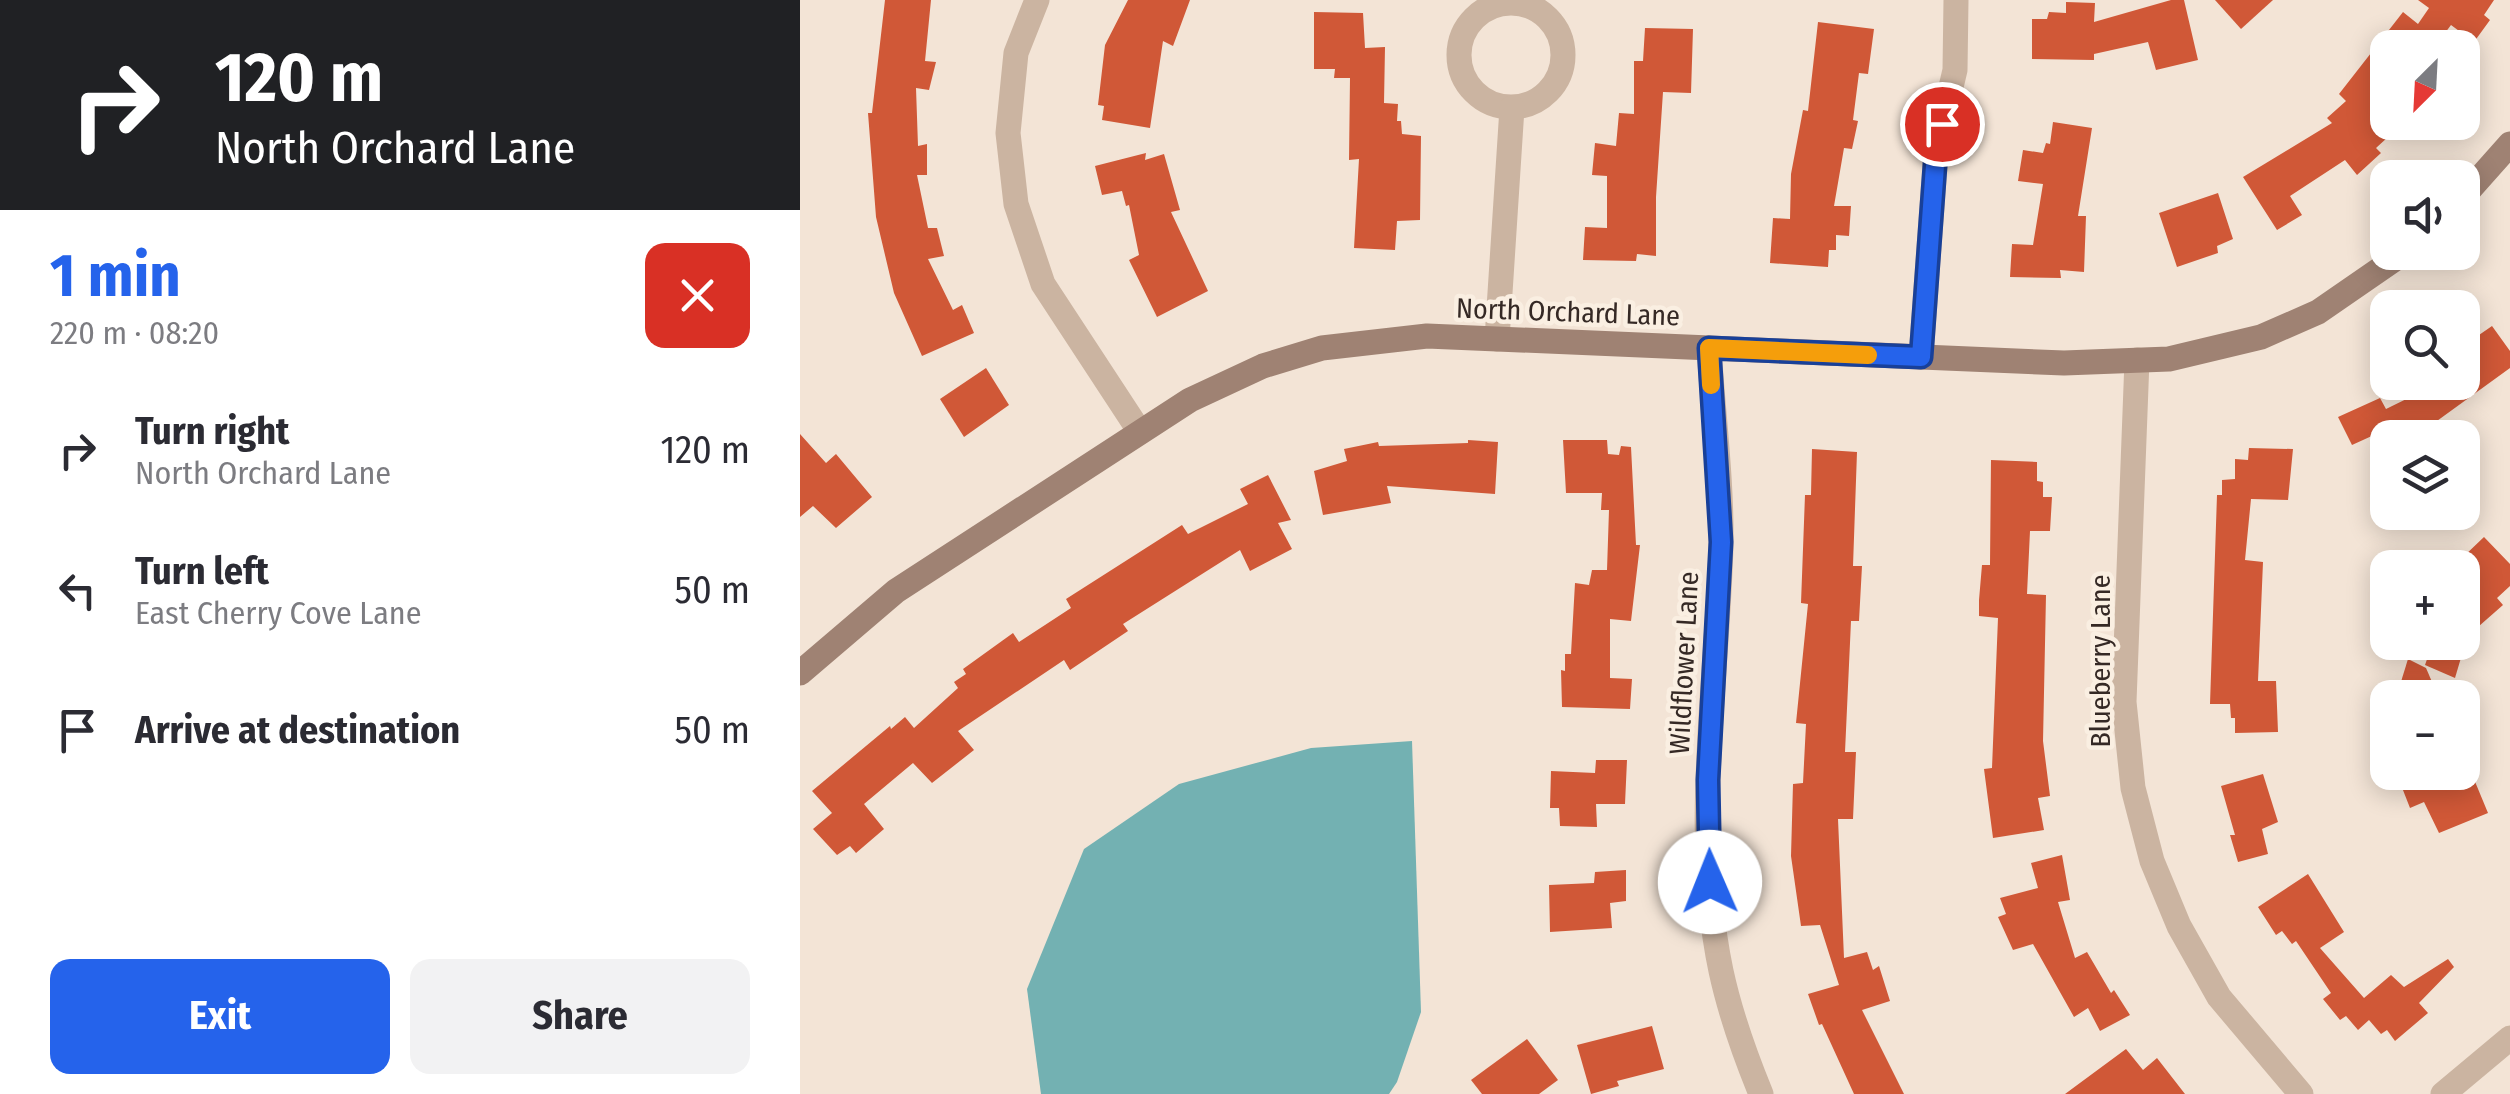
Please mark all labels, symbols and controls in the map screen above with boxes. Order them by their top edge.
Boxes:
north arrow [2370,30,2480,140]
map controls [2370,30,2480,790]
text: 120 m [215,36,383,120]
icon: right [50,40,180,170]
pin [1900,82,1985,167]
icon: arrive [1915,97,1970,152]
text: North Orchard Lane [215,121,575,175]
button: sound [2370,160,2480,270]
text: 1 min [50,240,181,312]
button: close [645,243,750,348]
button: search [2370,290,2480,400]
street label: North Orchard Lane [1455,292,1681,332]
text: 220 m · 08:20 [50,314,219,352]
text: Turn right [135,408,289,454]
button: layers [2370,420,2480,530]
icon: right [50,423,105,478]
text: 120 m [660,427,750,473]
text: North Orchard Lane [135,454,391,492]
text: Turn left [135,548,269,594]
button: + [2370,550,2480,660]
icon: left [50,563,105,618]
text: 50 m [675,567,750,613]
street label: Wildflower Lane [1663,571,1705,755]
street label: Blueberry Lane [2084,574,2117,748]
text: East Cherry Cove Lane [135,594,422,632]
button: − [2370,680,2480,790]
icon: arrive [50,703,105,758]
text: Arrive at destination [135,707,460,753]
text: 50 m [675,707,750,753]
position arrow [1658,830,1762,934]
button: Exit [50,959,390,1074]
button: Share [410,959,750,1074]

